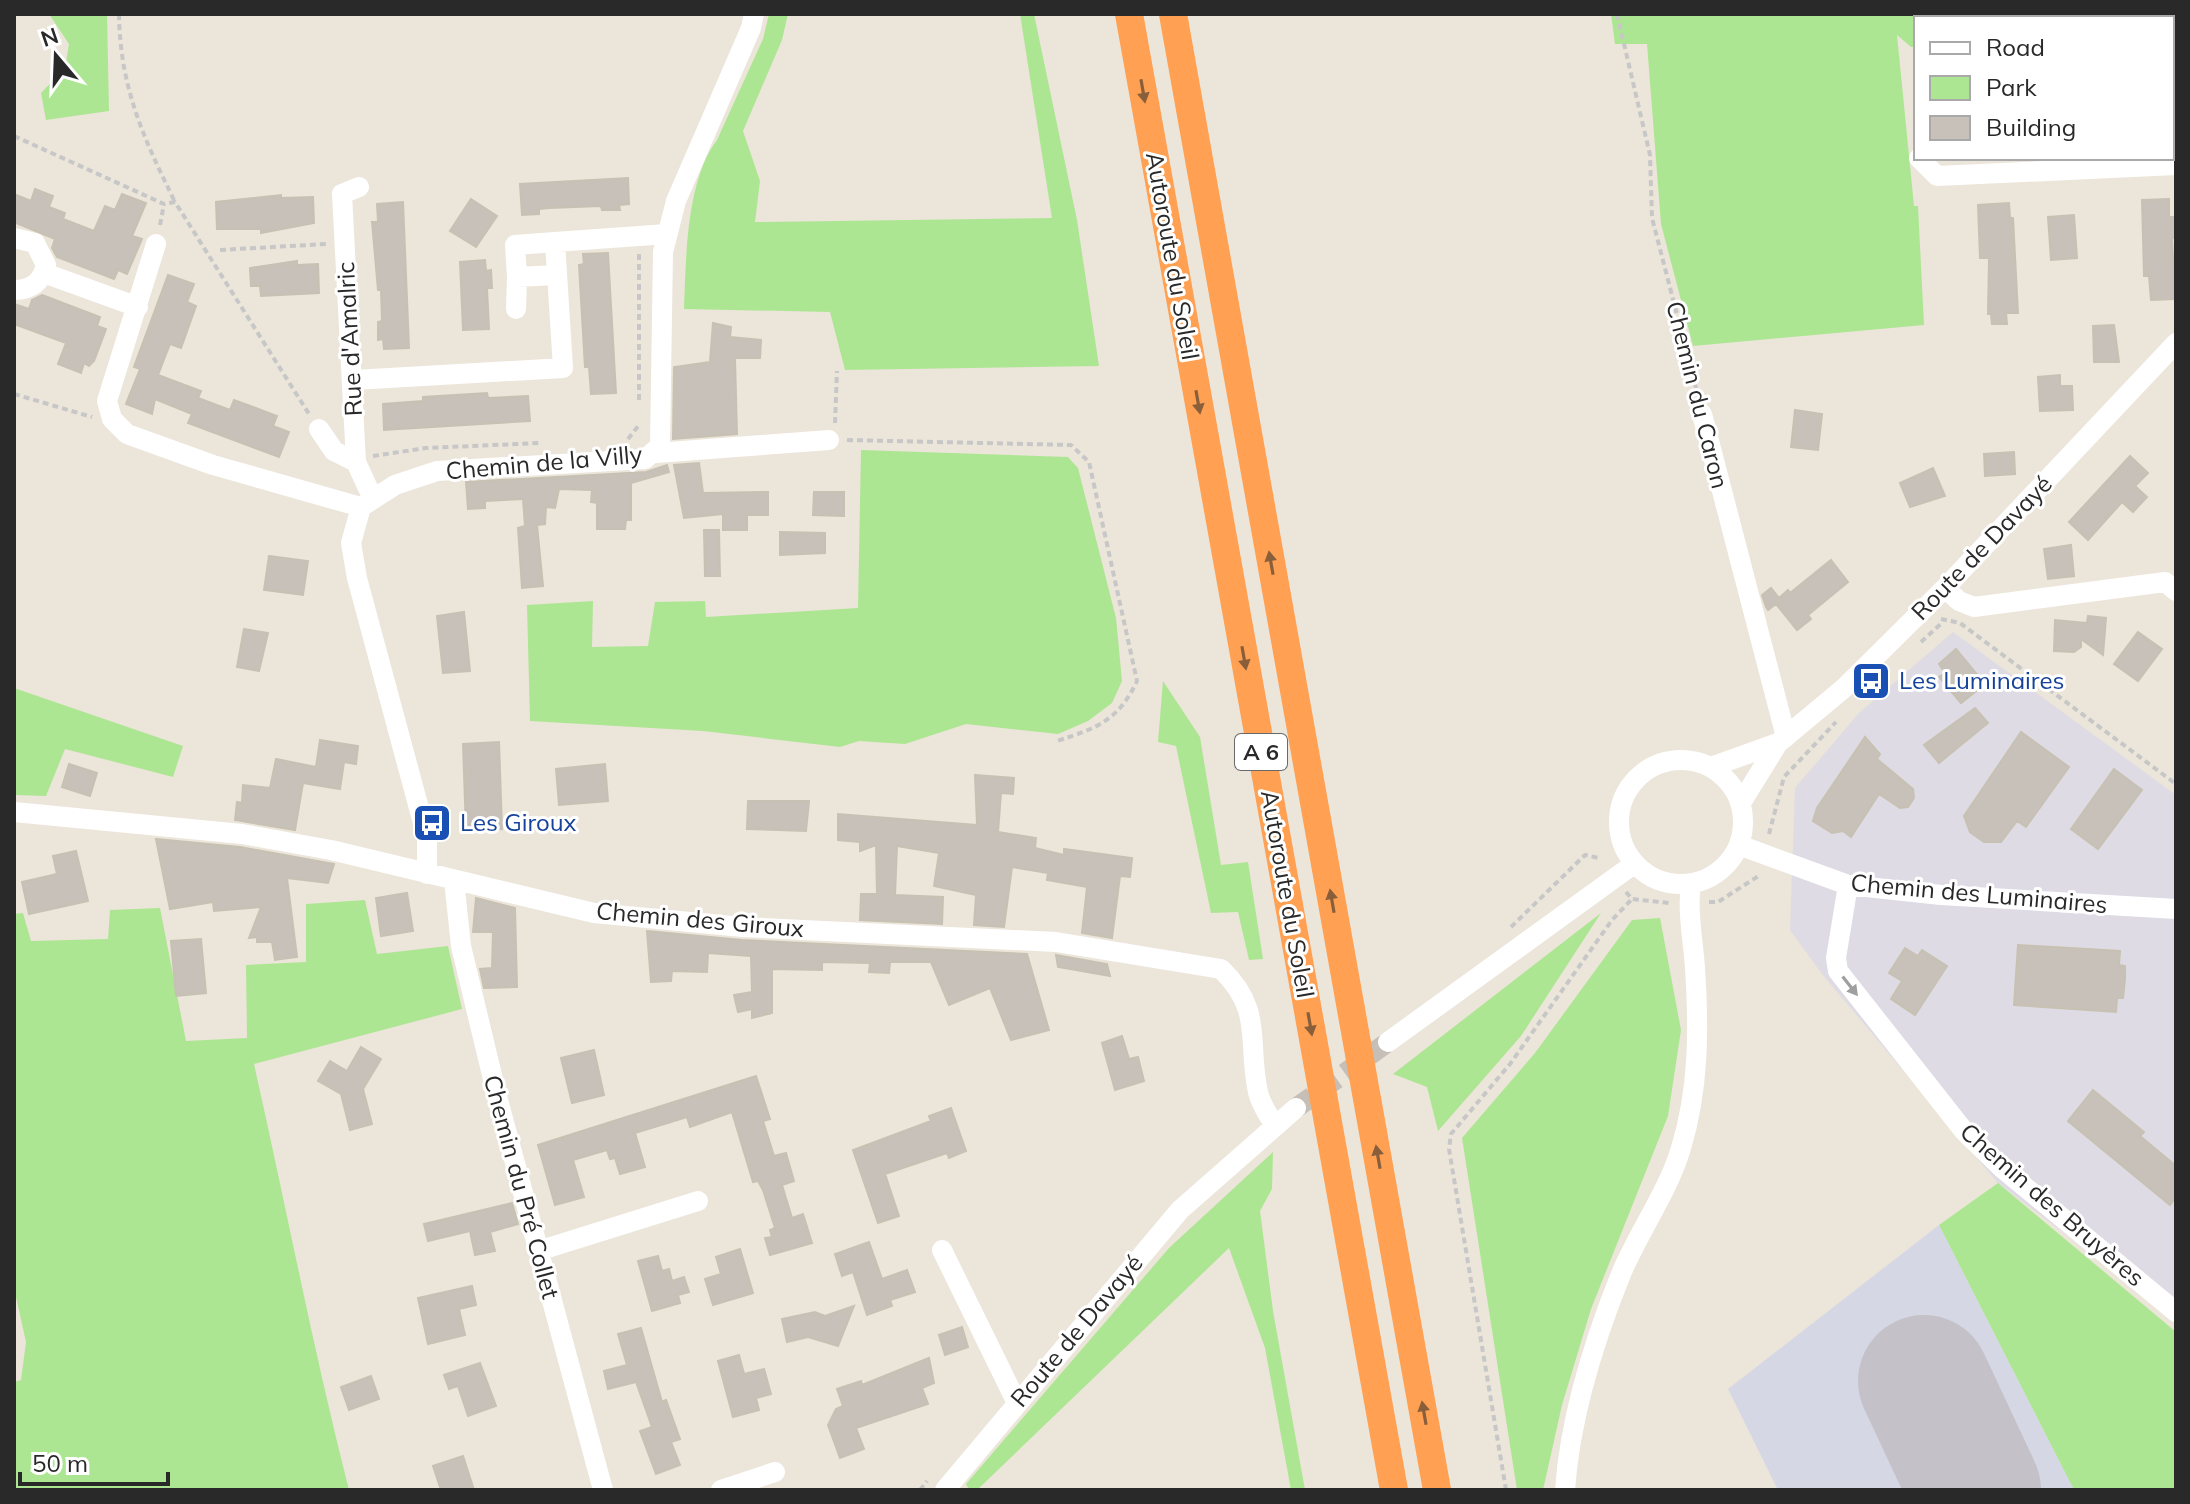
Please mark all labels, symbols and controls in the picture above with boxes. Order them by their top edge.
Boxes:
north arrow [16,16,96,96]
legend [1914,16,2174,160]
text: N [37,21,62,53]
text: Road [1986,32,2045,62]
text: Park [1986,72,2037,102]
one-way arrow [1137,79,1149,104]
text: Building [1986,112,2076,142]
street label: Autoroute du Soleil [1140,150,1206,362]
street label: Rue d'Amalric [330,261,368,417]
street label: Chemin du Caron [1660,298,1736,491]
one-way arrow [1193,390,1205,415]
street label: Chemin de la Villy [444,438,644,486]
street label: Route de Davayé [1905,469,2058,626]
one-way arrow [1265,550,1277,575]
one-way arrow [1239,646,1251,671]
bus stop icon: Les Luminaires [1850,660,1892,702]
place label: Les Luminaires [1899,665,2064,695]
road number: A 6 [1235,734,1287,770]
street label: Autoroute du Soleil [1255,788,1321,1000]
bus stop icon: Les Giroux [411,802,453,844]
place label: Les Giroux [460,807,577,837]
street label: Chemin des Luminaires [1850,867,2109,919]
one-way arrow [1325,889,1337,914]
street label: Chemin des Giroux [595,895,805,943]
one-way arrow [1841,976,1858,996]
one-way arrow [1305,1012,1317,1037]
street label: Chemin du Pré Collet [478,1071,566,1302]
street label: Chemin des Bruyères [1954,1116,2151,1292]
one-way arrow [1371,1145,1383,1170]
street label: Route de Davayé [1004,1248,1149,1413]
one-way arrow [1417,1400,1429,1425]
scale bar [20,1436,168,1486]
text: 50 m [32,1448,88,1478]

